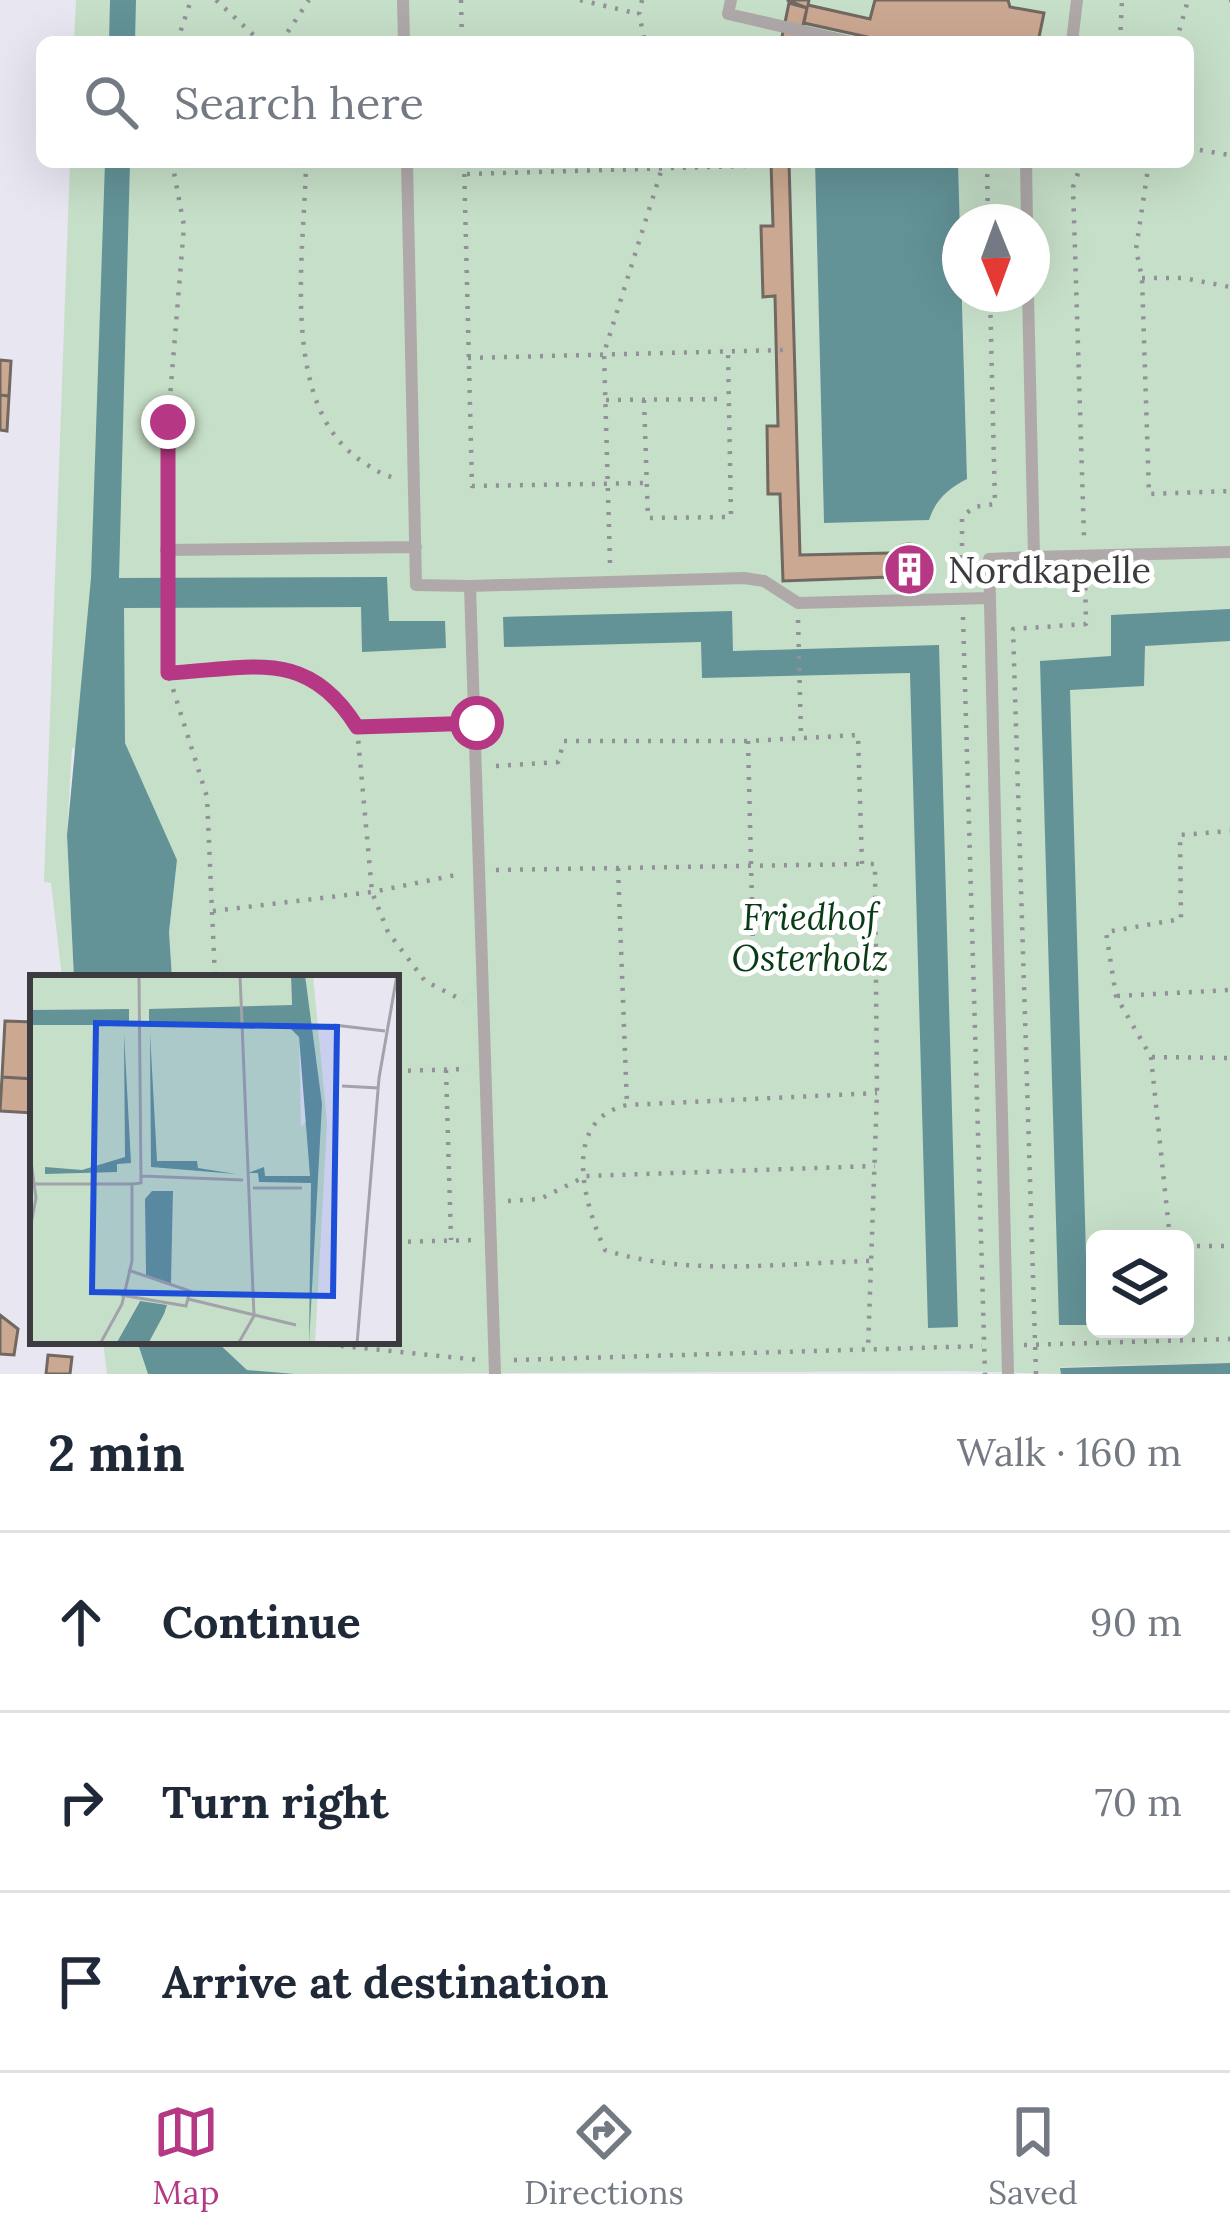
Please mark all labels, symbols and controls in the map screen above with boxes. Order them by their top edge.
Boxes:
search box [36,36,1194,168]
icon: search [78,69,144,135]
text: Search here [174,74,424,131]
north arrow [942,204,1050,312]
route end [141,395,195,449]
building icon: Nordkapelle [881,542,937,598]
place label: Nordkapelle [948,547,1151,593]
route start [450,696,504,750]
park label: Friedhof Osterholz [732,894,888,981]
inset map [30,975,399,1344]
map controls [1086,1230,1194,1338]
button: layers [1086,1230,1194,1338]
text: 2 min [48,1420,185,1485]
text: Walk · 160 m [957,1427,1182,1477]
icon: ahead [48,1589,114,1655]
text: Continue [162,1593,361,1650]
text: 90 m [1090,1597,1182,1647]
icon: right [48,1769,114,1835]
text: Turn right [162,1773,389,1830]
text: 70 m [1095,1777,1182,1827]
icon: arrive [48,1949,114,2015]
text: Arrive at destination [162,1953,609,2010]
tab: Map [152,2099,219,2213]
tab: Directions [524,2099,684,2213]
tab: Saved [988,2099,1078,2213]

